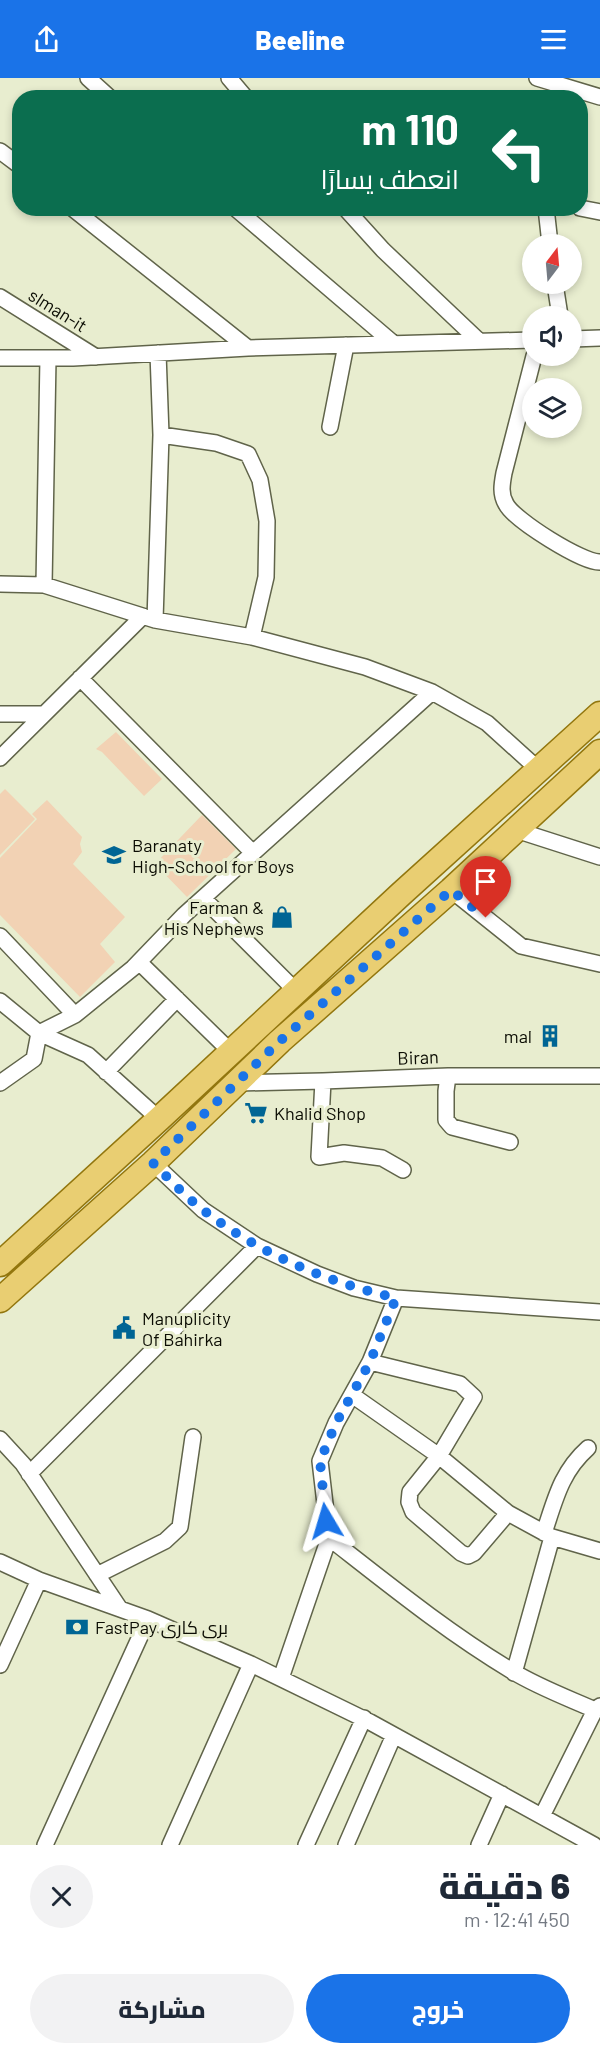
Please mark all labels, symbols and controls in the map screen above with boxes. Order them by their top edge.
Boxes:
icon: share [30,23,63,56]
text: Beeline [255,23,345,55]
icon: menu [537,23,570,56]
text: 110 m [362,103,459,153]
icon: left [480,114,558,192]
text: انعطف يسارًا [320,162,459,194]
north arrow [522,234,582,294]
map controls [522,234,582,438]
street label: slman-it [25,284,91,336]
button: sound [522,306,582,366]
button: layers [522,378,582,438]
place label: Baranaty High-School for Boys [132,834,294,877]
school or university icon: Baranaty High-School for Boys [101,842,127,868]
pin [460,856,511,918]
icon: arrive [469,865,502,898]
place label: Farman & His Nephews [164,896,264,939]
shop icon: Farman & His Nephews [269,904,295,930]
building icon: mal [537,1023,563,1049]
place label: mal [504,1025,532,1047]
street label: Biran [397,1045,439,1069]
supermarket icon: Khalid Shop [243,1100,269,1126]
place label: Khalid Shop [274,1102,366,1124]
place label: Manuplicity Of Bahirka [142,1307,231,1350]
public building icon: Manuplicity Of Bahirka [111,1315,137,1341]
position arrow [294,1489,358,1553]
bank icon: FastPay بری كاری [64,1614,90,1640]
place label: FastPay بری كاری [95,1616,228,1639]
text: 6 دقيقة [439,1863,570,1906]
button: close [30,1865,93,1928]
text: 450 m · 12:41 [464,1907,570,1931]
button: مشاركة [30,1974,294,2043]
button: خروج [306,1974,570,2043]

